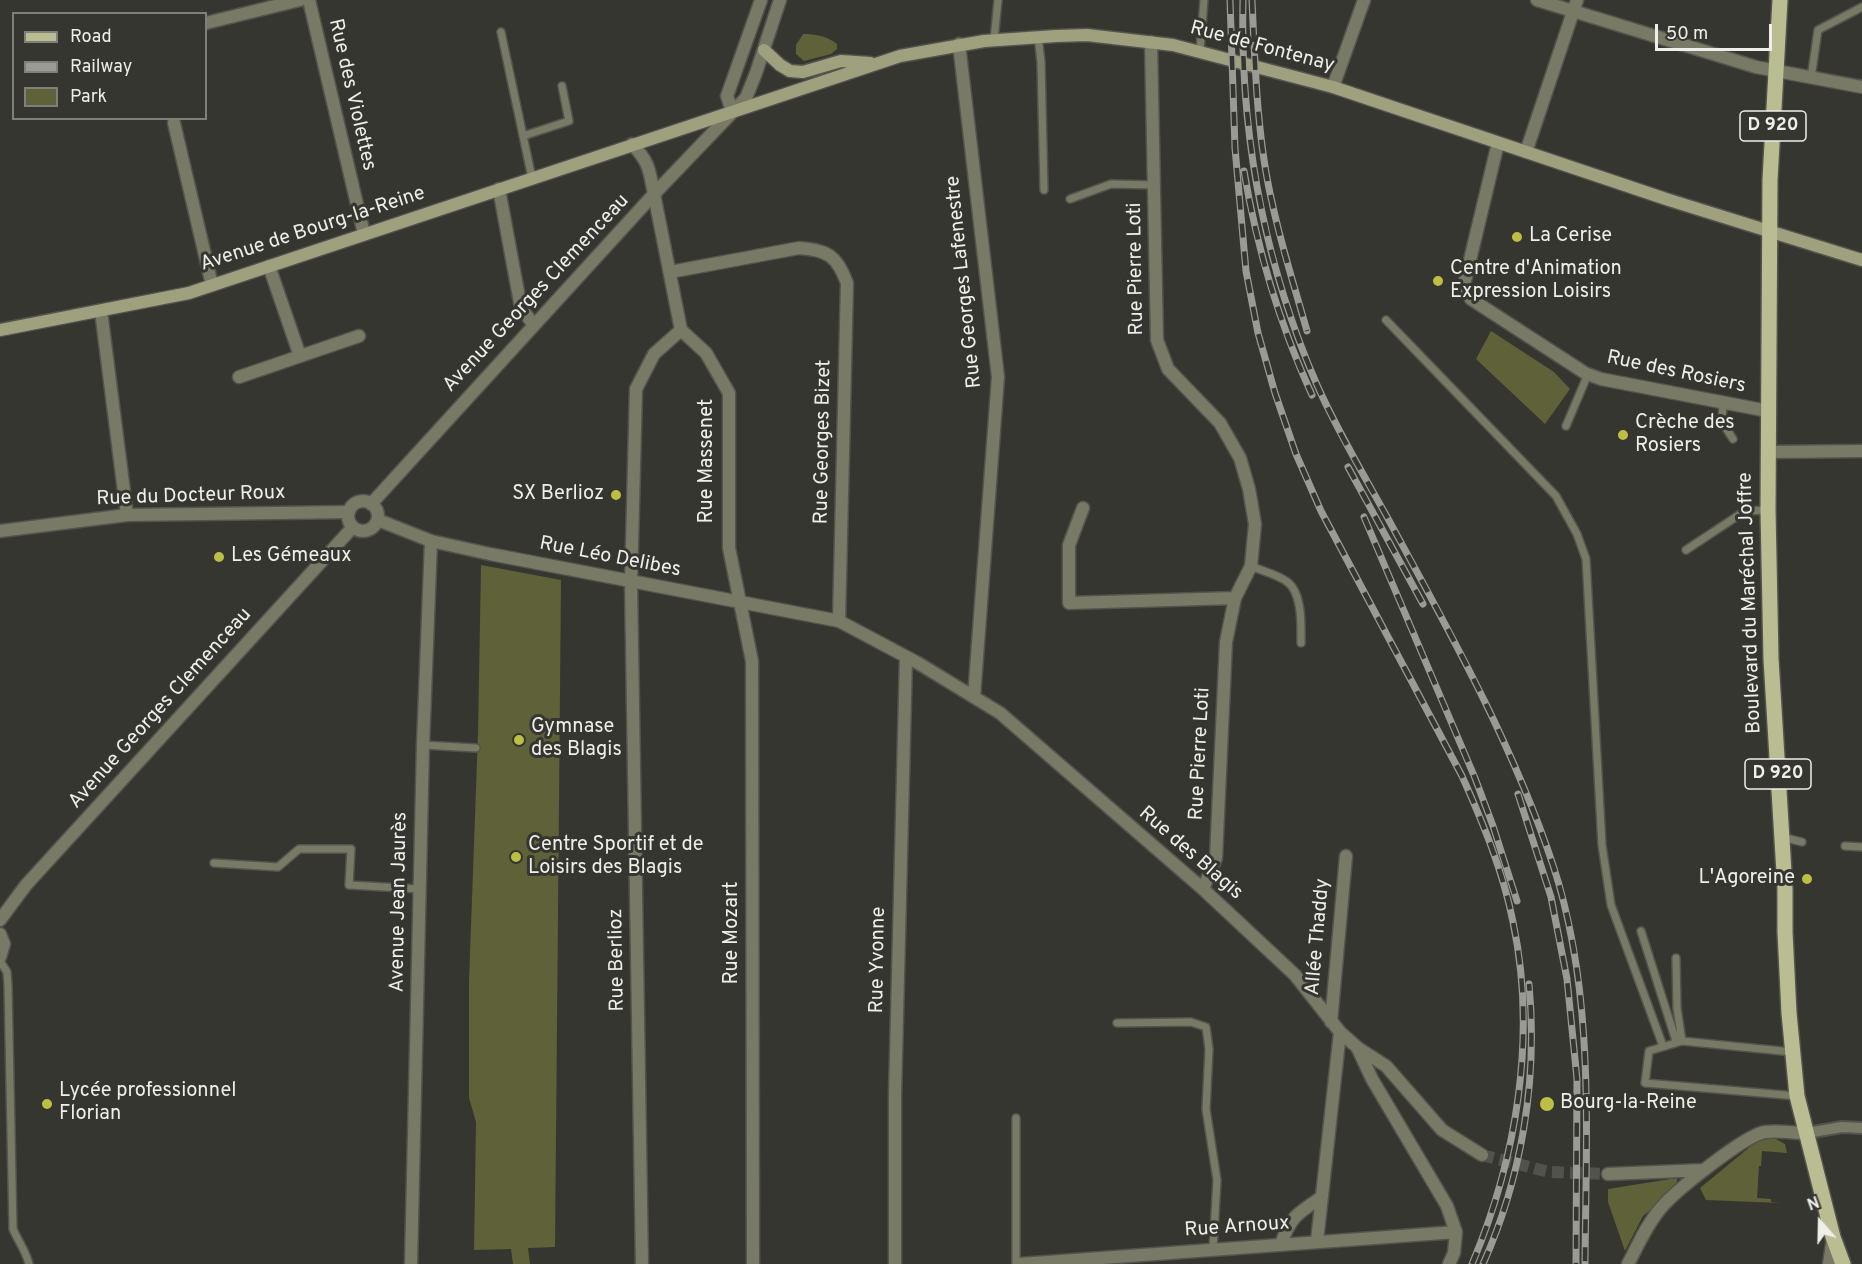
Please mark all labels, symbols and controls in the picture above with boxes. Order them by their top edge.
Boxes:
legend [12,12,207,120]
scale bar [1658,12,1775,50]
street label: Rue des Violettes [322,17,380,173]
street label: Rue de Fontenay [1187,17,1337,79]
text: 50 m [1666,23,1708,46]
text: Road [70,26,112,49]
text: Railway [70,56,132,79]
text: Park [70,86,107,109]
road number: D 920 [1740,111,1806,141]
street label: Rue Georges Lafenestre [942,175,988,389]
street label: Avenue de Bourg-la-Reine [197,182,429,278]
street label: Avenue Georges Clemenceau [439,190,635,398]
street label: Rue Pierre Loti [1124,202,1150,336]
place label: La Cerise [1529,225,1612,249]
marker: La Cerise [1510,230,1524,244]
place label: Centre d'Animation Expression Loisirs [1450,258,1622,305]
marker: Centre d'Animation Expression Loisirs [1431,274,1445,288]
street label: Rue des Rosiers [1604,347,1748,399]
street label: Rue Georges Bizet [811,359,837,525]
street label: Rue Massenet [696,399,720,523]
place label: Crèche des Rosiers [1635,412,1735,459]
marker: Crèche des Rosiers [1616,428,1630,442]
street label: Boulevard du Maréchal Joffre [1734,472,1768,734]
street label: Rue du Docteur Roux [96,482,286,512]
place label: SX Berlioz [512,483,604,507]
marker: SX Berlioz [609,488,623,502]
street label: Rue Léo Delibes [537,533,683,583]
place label: Les Gémeaux [231,545,351,569]
marker: Les Gémeaux [212,550,226,564]
street label: Avenue Georges Clemenceau [64,604,258,814]
street label: Rue Pierre Loti [1186,687,1216,821]
place label: Gymnase des Blagis [531,716,622,763]
marker: Gymnase des Blagis [512,733,526,747]
road number: D 920 [1745,759,1811,789]
street label: Rue des Blagis [1133,802,1247,906]
street label: Avenue Jean Jaurès [386,811,414,993]
place label: Centre Sportif et de Loisirs des Blagis [528,834,704,881]
marker: Centre Sportif et de Loisirs des Blagis [509,850,523,864]
place label: L'Agoreine [1699,867,1795,891]
marker: L'Agoreine [1800,872,1814,886]
street label: Allée Thaddy [1302,878,1336,996]
street label: Rue Mozart [721,881,745,985]
street label: Rue Yvonne [866,906,892,1014]
street label: Rue Berlioz [605,908,631,1012]
place label: Lycée professionnel Florian [59,1080,236,1127]
place label: Bourg-la-Reine [1560,1092,1697,1116]
marker: Bourg-la-Reine [1538,1095,1556,1113]
marker: Lycée professionnel Florian [40,1097,54,1111]
north arrow [1790,1192,1850,1252]
text: N [1805,1194,1823,1216]
street label: Rue Arnoux [1184,1212,1290,1244]

